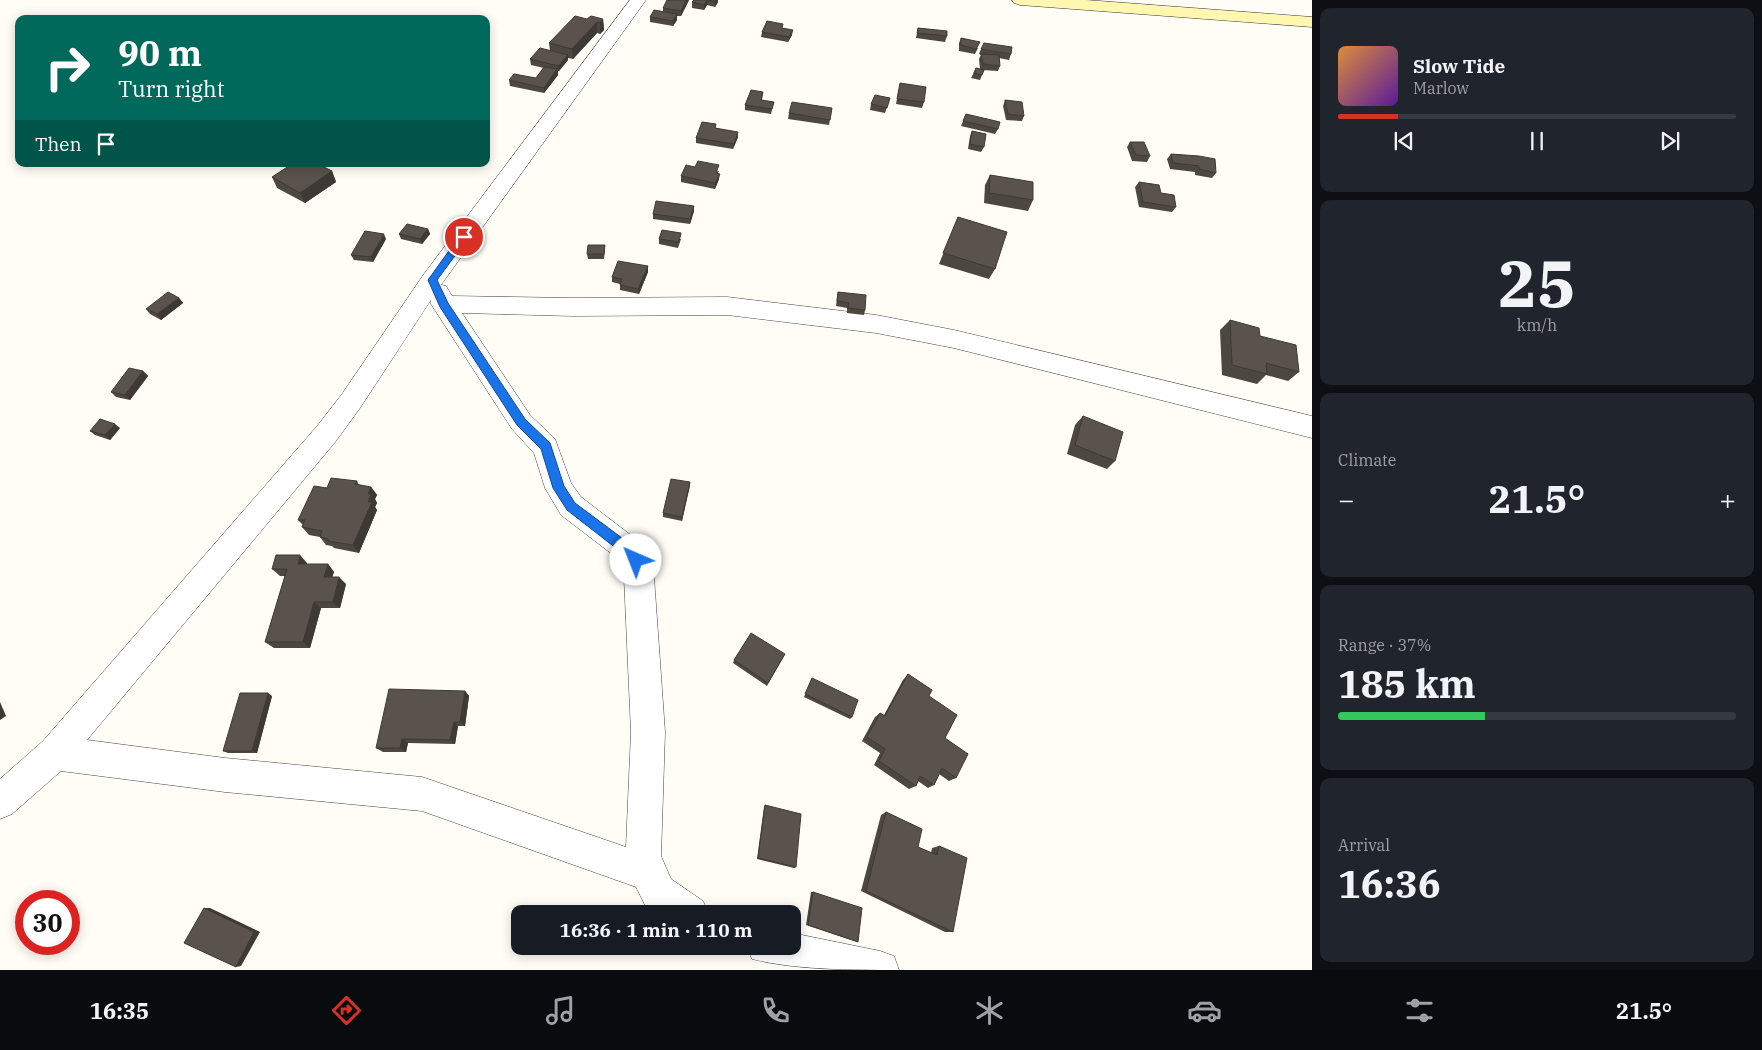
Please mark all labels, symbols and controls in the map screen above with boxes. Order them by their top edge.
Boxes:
text: 90 m [118,30,202,76]
icon: right [35,35,100,100]
text: Slow Tide [1413,54,1505,78]
text: Turn right [118,74,225,103]
text: Marlow [1413,78,1469,98]
icon: previous [1390,127,1418,155]
icon: pause [1523,127,1551,155]
icon: next [1656,127,1684,155]
icon: arrive [92,130,120,158]
text: Then [35,132,82,156]
pin [443,216,485,258]
icon: arrive [450,223,478,251]
text: 25 [1498,240,1576,325]
text: km/h [1517,315,1557,335]
text: Climate [1338,450,1396,470]
text: 21.5° [1489,474,1585,523]
text: − [1338,481,1355,518]
text: + [1719,481,1736,518]
position arrow [609,533,661,585]
text: Range · 37% [1338,635,1431,655]
text: 185 km [1338,659,1476,708]
text: Arrival [1338,835,1390,855]
text: 16:36 [1338,859,1441,908]
speed limit sign: 30 [15,890,80,955]
text: 16:36 · 1 min · 110 m [560,918,752,942]
icon: directions [329,993,364,1028]
icon: music [543,993,578,1028]
icon: phone [758,993,793,1028]
icon: climate [972,993,1007,1028]
icon: car [1187,993,1222,1028]
icon: filters [1402,993,1437,1028]
text: 16:35 [90,996,149,1025]
text: 21.5° [1616,996,1672,1025]

